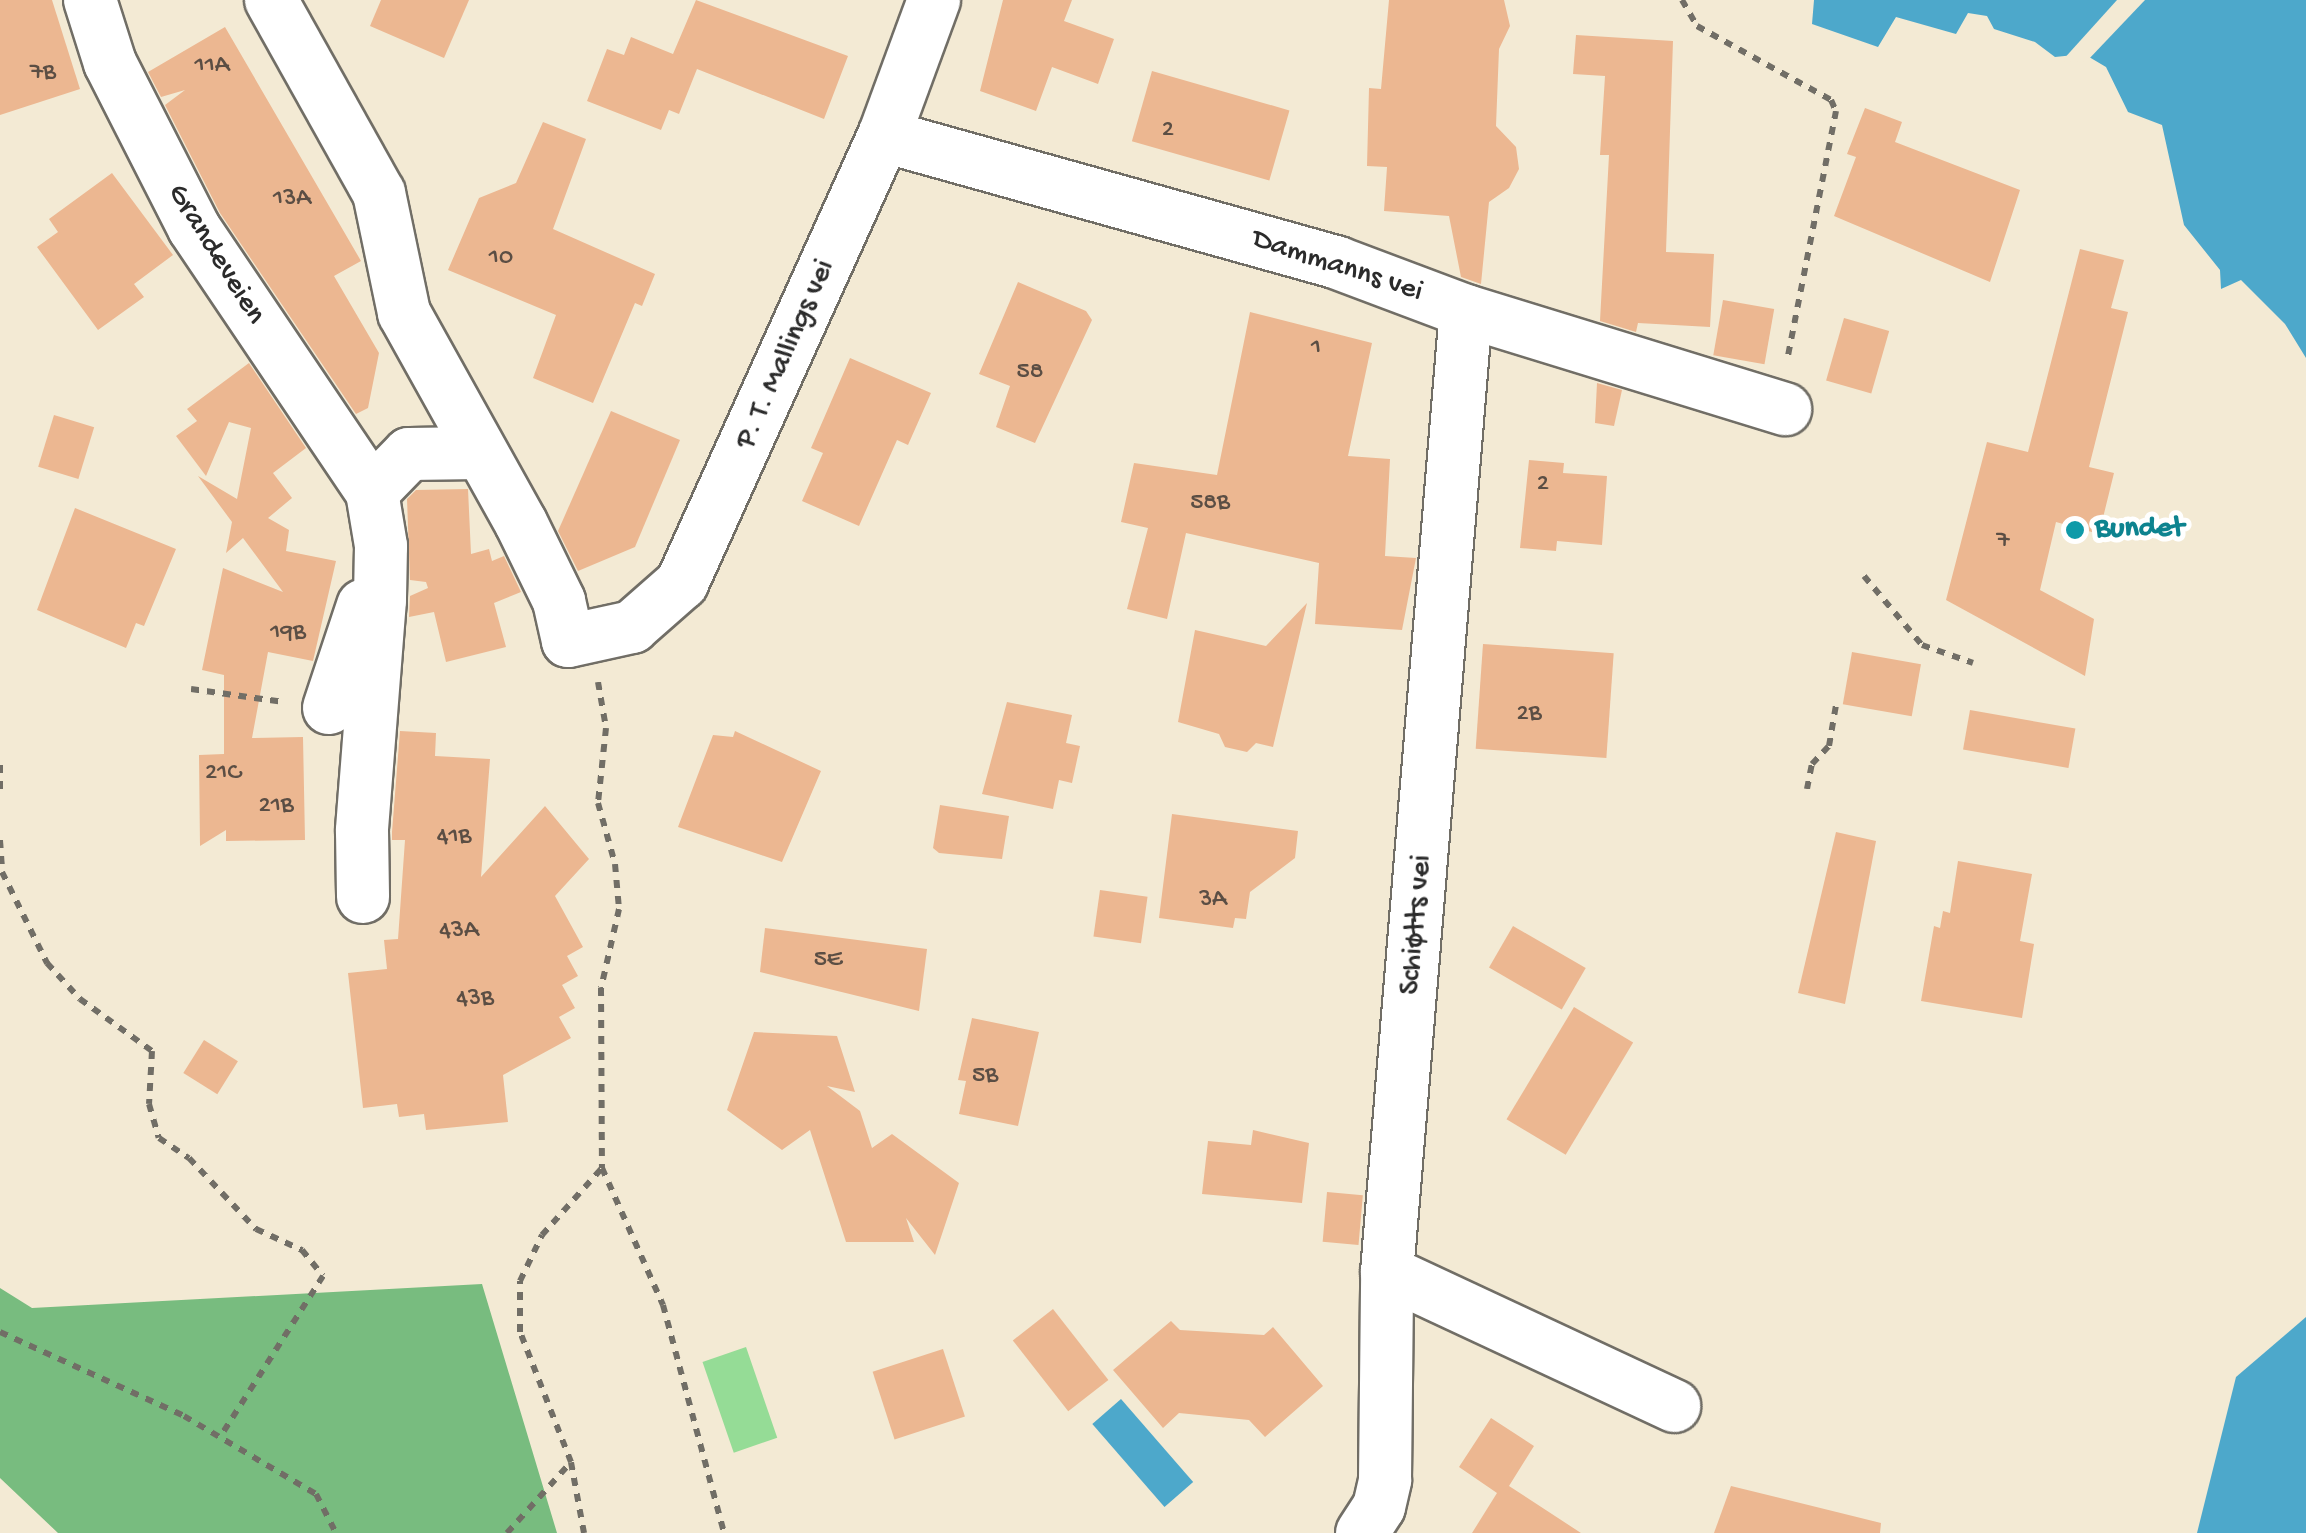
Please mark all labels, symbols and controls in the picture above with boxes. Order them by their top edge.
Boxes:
house number: 11A [195,52,229,82]
house number: 7B [30,59,56,89]
house number: 2 [1162,116,1174,146]
street label: Grandeveien [158,178,272,332]
house number: 13A [273,185,311,215]
street label: Dammanns vei [1247,222,1427,312]
house number: 10 [489,244,513,274]
street label: P. T. Mallings vei [729,255,845,455]
house number: 1 [1311,334,1321,364]
house number: 58 [1017,358,1043,388]
house number: 2 [1537,470,1549,500]
house number: 58B [1190,489,1230,519]
place label: Bundet [2095,512,2184,548]
marker: Bundet [2064,519,2086,541]
house number: 7 [1996,527,2010,557]
house number: 19B [270,619,306,649]
house number: 2B [1516,700,1542,730]
house number: 21C [205,759,241,789]
house number: 21B [258,792,294,822]
house number: 41B [437,823,471,853]
street label: Schiøtts vei [1394,854,1442,996]
house number: 3A [1199,886,1227,916]
house number: 43A [439,917,479,947]
house number: 5E [814,946,842,976]
house number: 43B [456,985,494,1015]
house number: 5B [972,1062,998,1092]

